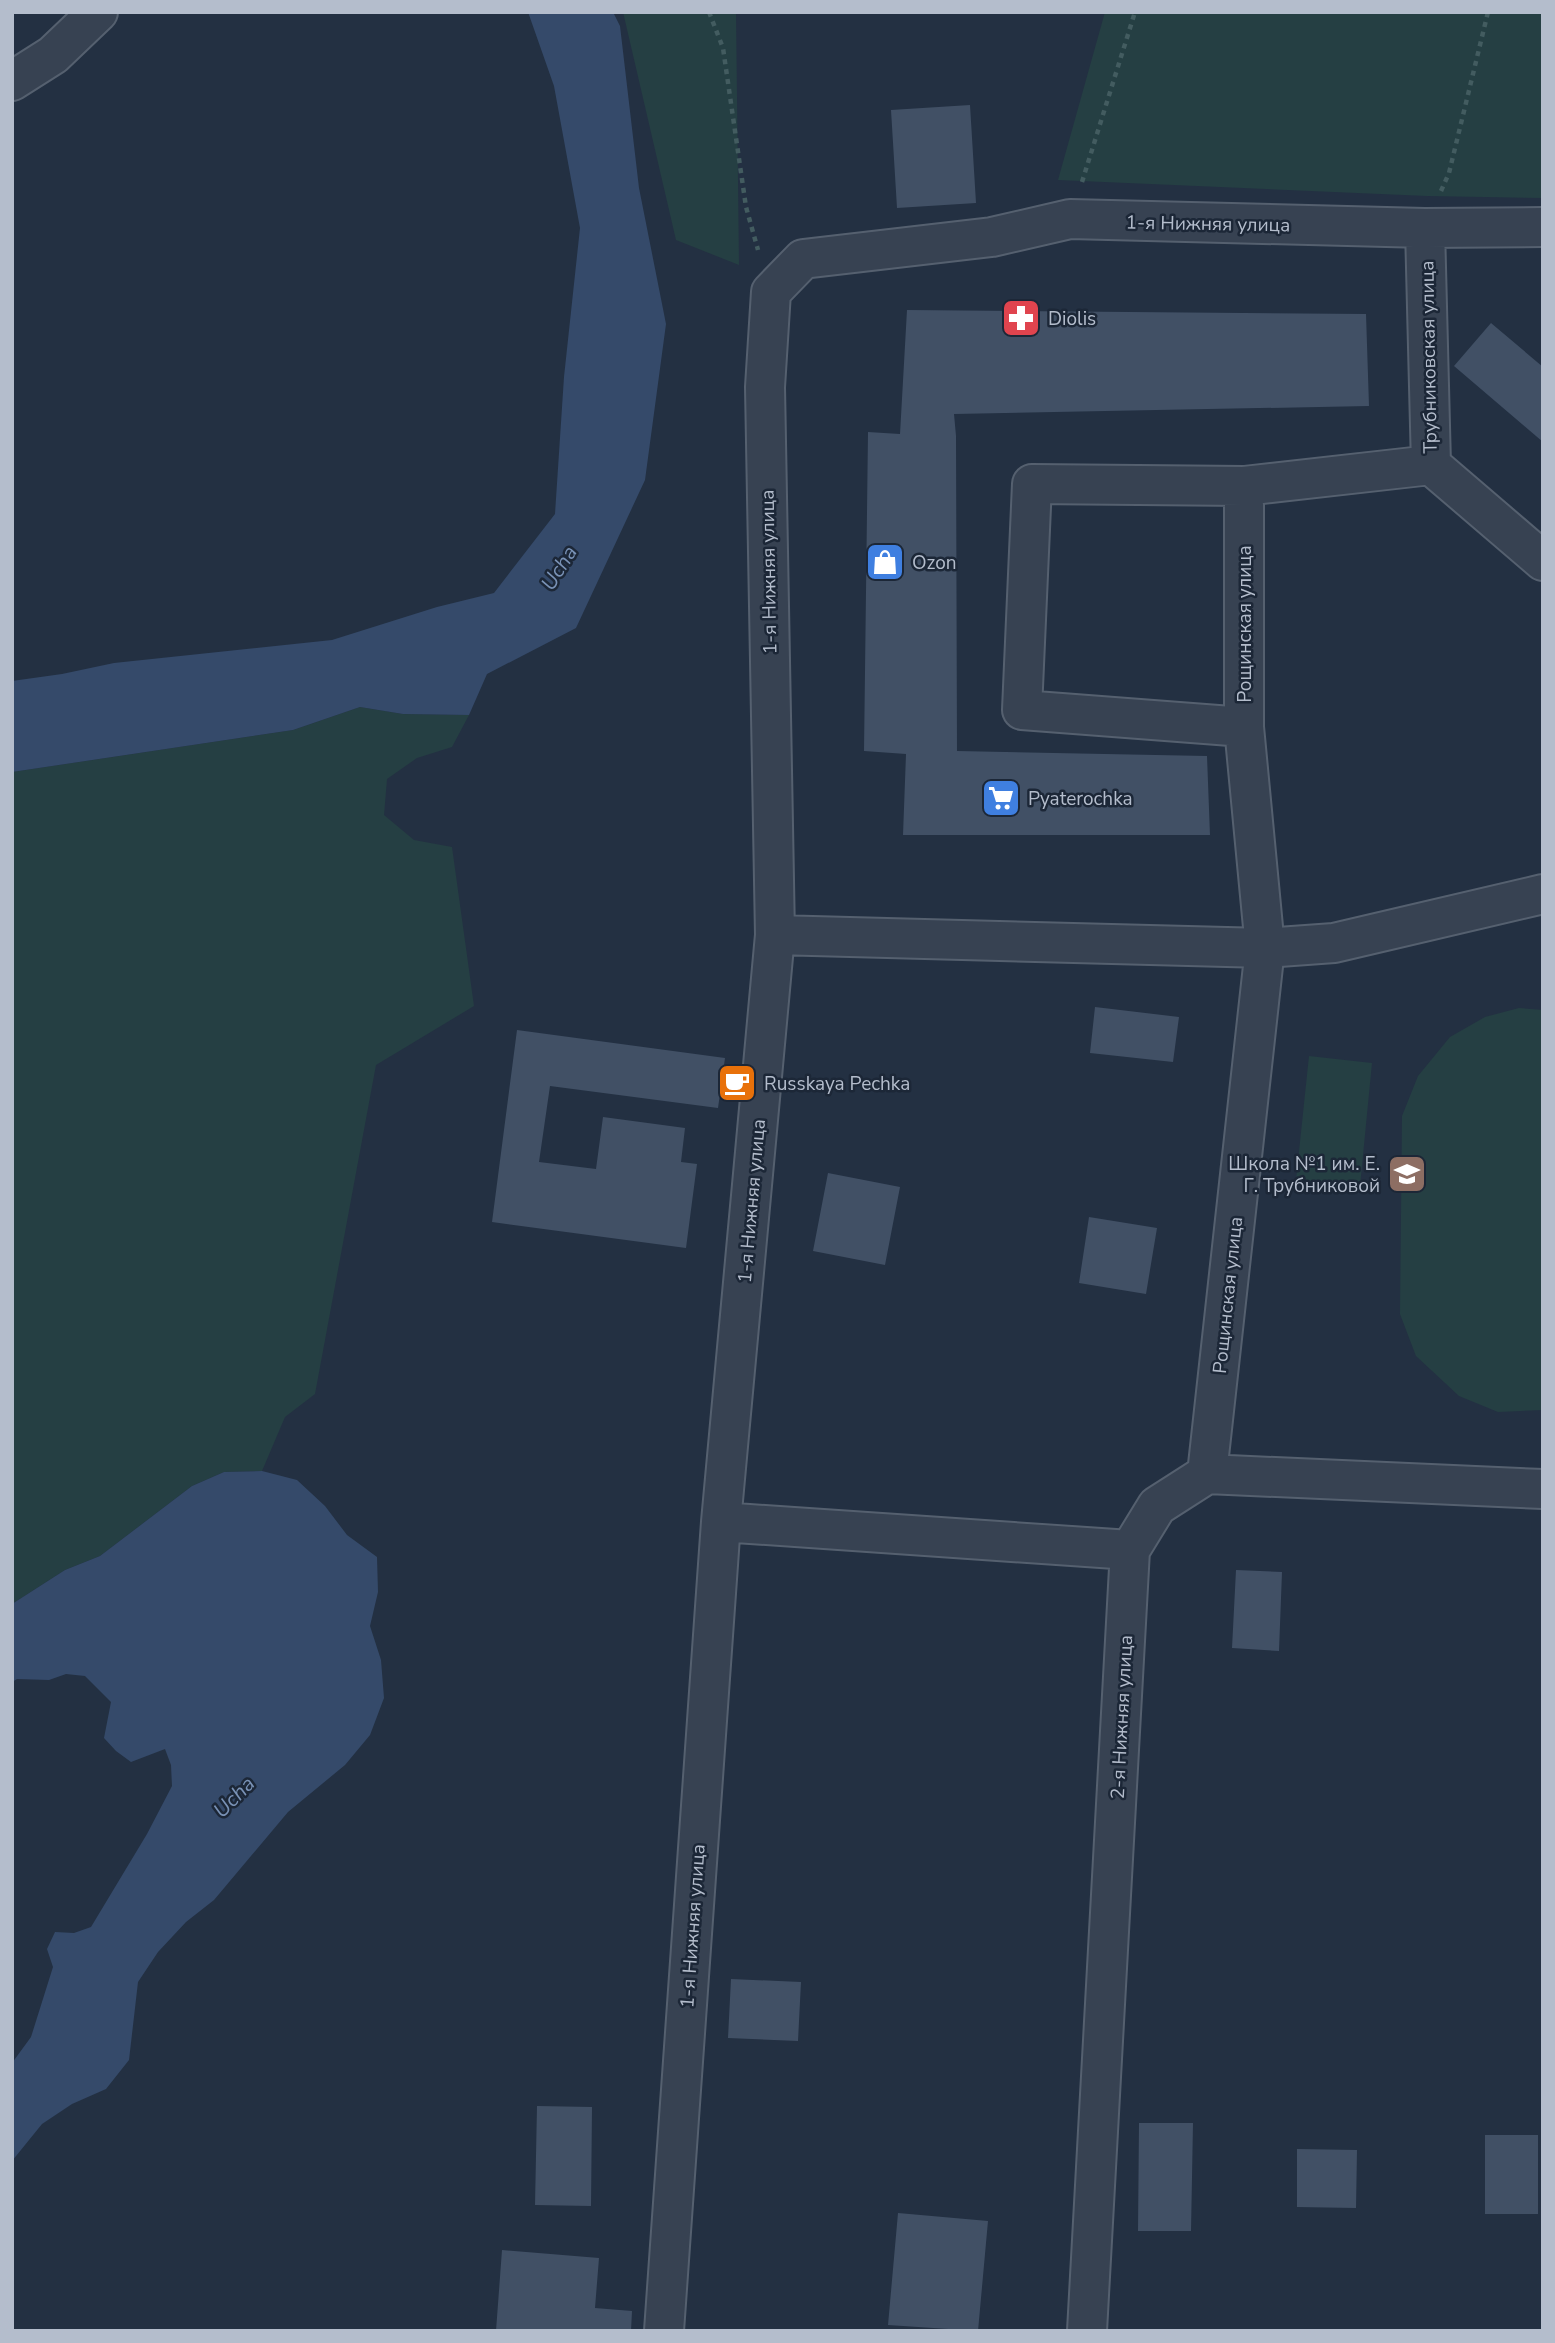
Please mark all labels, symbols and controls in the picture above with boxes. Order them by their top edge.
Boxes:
street label: 1-я Нижняя улица [1125,210,1290,238]
street label: Трубниковская улица [1414,260,1444,453]
pharmacy icon: Diolis [1000,297,1042,339]
place label: Diolis [1048,306,1096,332]
street label: 1-я Нижняя улица [755,489,783,654]
water label: Ucha [534,540,584,596]
shop icon: Ozon [864,541,906,583]
street label: Рощинская улица [1232,545,1258,703]
place label: Ozon [912,550,957,576]
supermarket icon: Pyaterochka [980,777,1022,819]
place label: Pyaterochka [1028,786,1133,812]
cafe icon: Russkaya Pechka [716,1062,758,1104]
place label: Russkaya Pechka [764,1071,910,1097]
street label: 1-я Нижняя улица [732,1118,772,1284]
place label: Школа №1 им. Е. Г. Трубниковой [1228,1151,1380,1199]
school or university icon: Школа №1 им. Е. Г. Трубниковой [1386,1153,1428,1195]
street label: Рощинская улица [1207,1215,1249,1375]
street label: 2-я Нижняя улица [1105,1634,1139,1800]
water label: Ucha [207,1770,261,1824]
street label: 1-я Нижняя улица [674,1843,712,2009]

